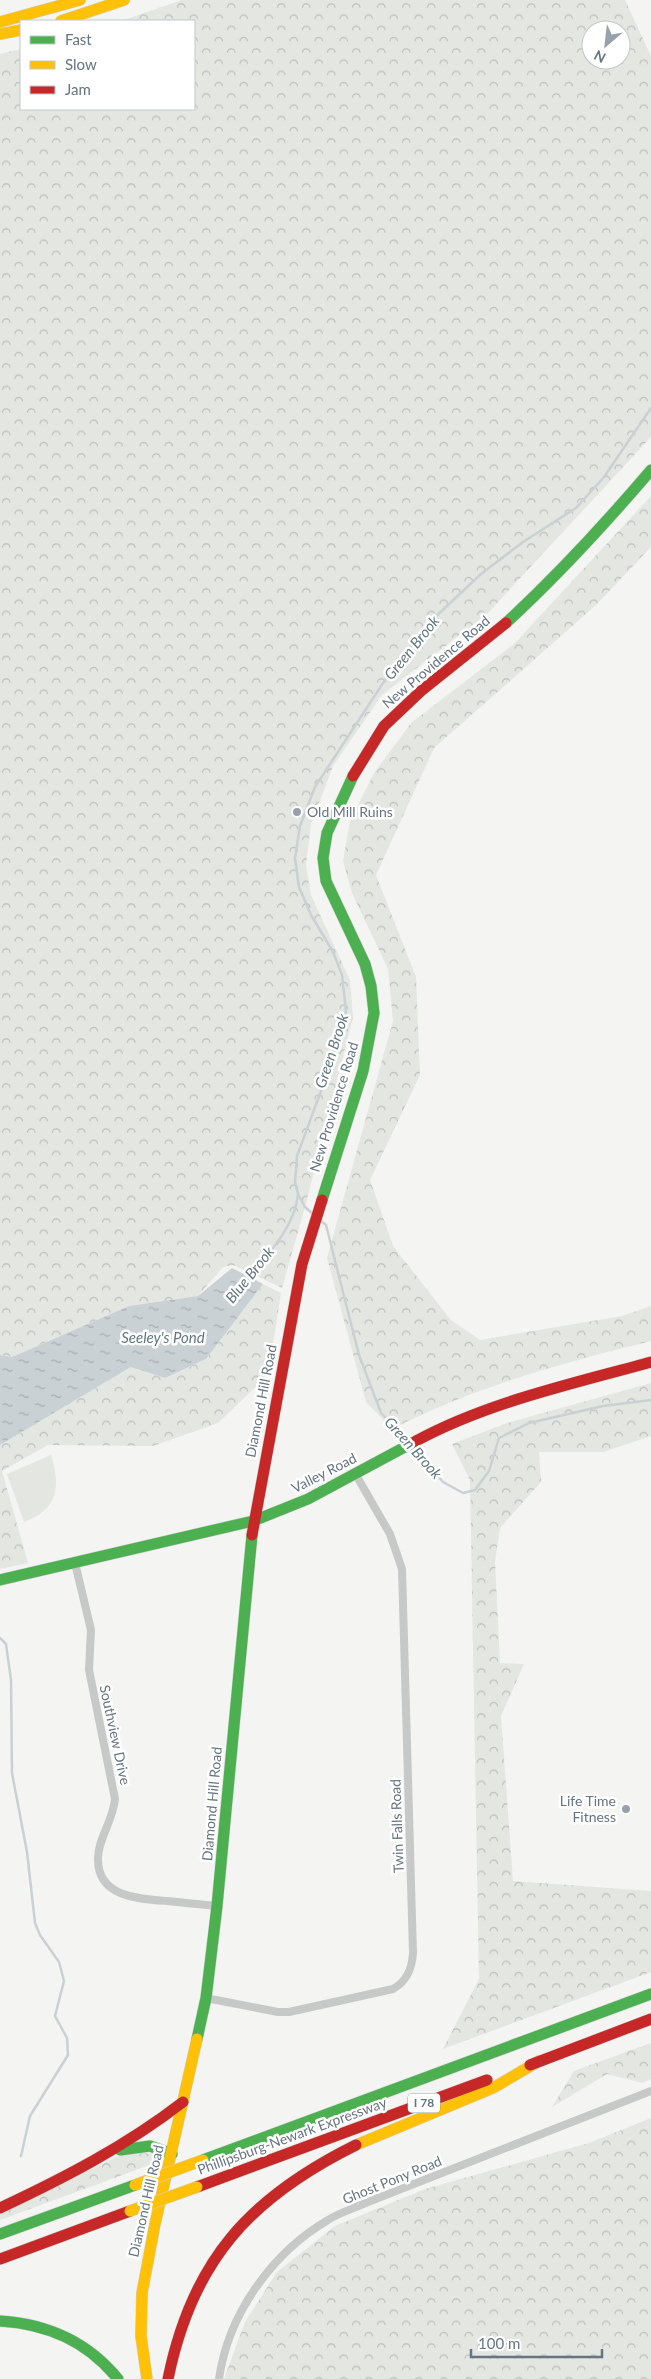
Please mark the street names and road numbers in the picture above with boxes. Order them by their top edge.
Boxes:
street label: New Providence Road [378,612,493,712]
street label: New Providence Road [306,1040,361,1174]
street label: Diamond Hill Road [241,1343,280,1459]
street label: Valley Road [288,1449,359,1496]
street label: Southview Drive [97,1683,134,1786]
street label: Diamond Hill Road [198,1746,225,1862]
street label: Twin Falls Road [386,1779,407,1873]
street label: Phillipsburg-Newark Expressway [195,2093,389,2178]
road number: I 78 [408,2094,440,2112]
street label: Diamond Hill Road [124,2143,167,2259]
street label: Ghost Pony Road [340,2152,444,2207]

